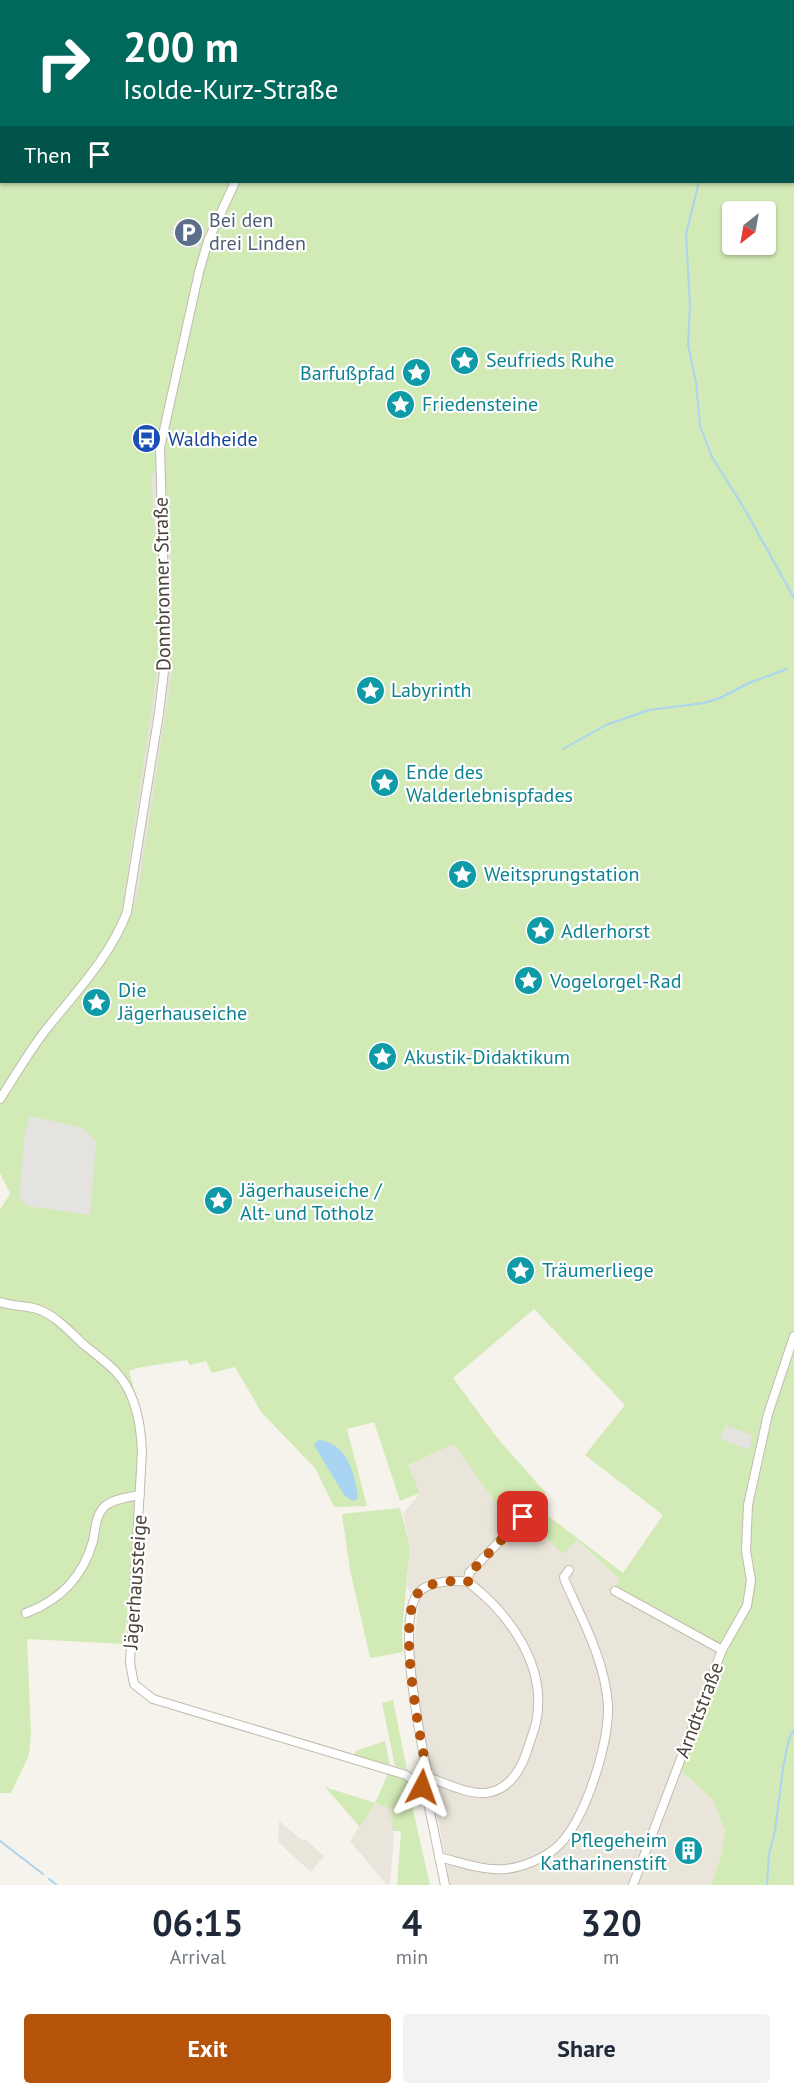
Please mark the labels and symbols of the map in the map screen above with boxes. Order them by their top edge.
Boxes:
north arrow [722,201,776,255]
place label: Bei den drei Linden [209,207,306,256]
parking icon: Bei den drei Linden [172,216,204,248]
place icon: Seufrieds Ruhe [449,344,481,376]
place label: Seufrieds Ruhe [486,347,614,373]
place icon: Barfußpfad [400,357,432,389]
place label: Barfußpfad [300,360,395,386]
place icon: Friedensteine [385,388,417,420]
place label: Friedensteine [422,391,538,417]
bus stop icon: Waldheide [131,423,163,455]
place label: Waldheide [168,426,258,452]
street label: Donnbronner Straße [147,497,177,671]
place icon: Labyrinth [354,674,386,706]
place label: Labyrinth [391,677,472,703]
place label: Ende des Walderlebnispfades [406,759,573,808]
place icon: Ende des Walderlebnispfades [369,767,401,799]
place icon: Weitsprungstation [447,858,479,890]
place label: Weitsprungstation [484,861,639,887]
place icon: Adlerhorst [524,915,556,947]
place label: Adlerhorst [561,918,650,944]
place icon: Vogelorgel-Rad [513,965,545,997]
place label: Vogelorgel-Rad [549,968,682,994]
place label: Die Jägerhauseiche [117,977,247,1026]
place icon: Die Jägerhauseiche [81,986,113,1018]
place icon: Akustik-Didaktikum [367,1041,399,1073]
place label: Akustik-Didaktikum [404,1044,570,1070]
place label: Jägerhauseiche / Alt- und Totholz [239,1177,382,1226]
place icon: Jägerhauseiche / Alt- und Totholz [203,1185,235,1217]
place icon: Träumerliege [505,1254,537,1286]
place label: Träumerliege [542,1257,654,1283]
pin [497,1491,548,1542]
street label: Jägerhaussteige [117,1514,153,1651]
street label: Arndtstraße [669,1658,729,1762]
position arrow [390,1755,454,1819]
place label: Pflegeheim Katharinenstift [540,1827,667,1876]
building icon: Pflegeheim Katharinenstift [672,1835,704,1867]

